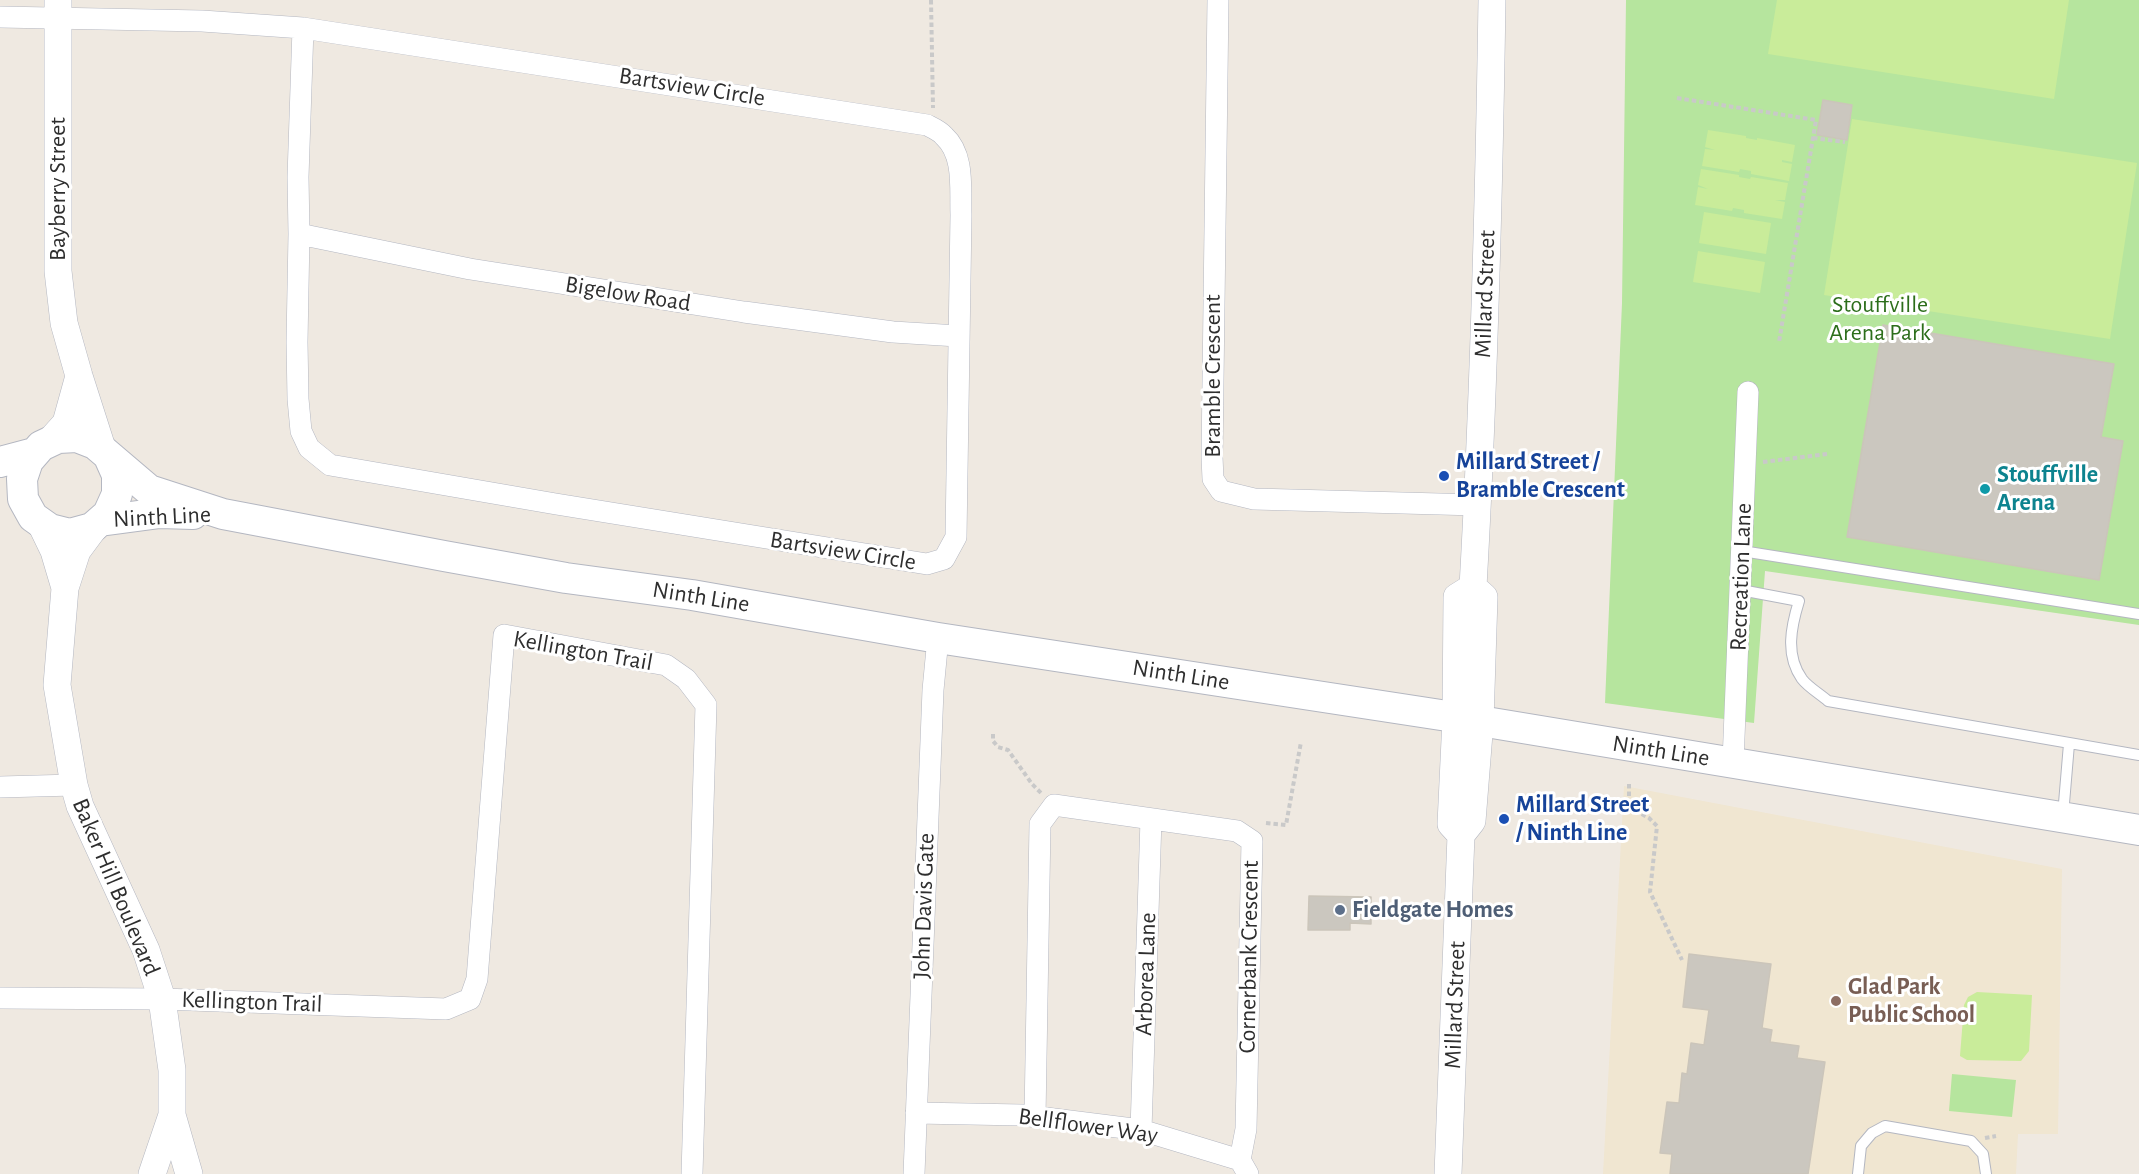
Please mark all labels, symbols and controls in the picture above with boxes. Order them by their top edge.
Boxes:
street label: Bartsview Circle [617,61,767,113]
street label: Bayberry Street [44,117,72,261]
street label: Millard Street [1468,230,1502,358]
street label: Bigelow Road [563,270,693,318]
park label: Stouffville Arena Park [1829,291,1931,347]
street label: Bramble Crescent [1199,294,1227,458]
place label: Millard Street / Bramble Crescent [1456,448,1625,504]
place label: Stouffville Arena [1997,461,2098,517]
marker: Millard Street / Bramble Crescent [1437,469,1451,483]
marker: Stouffville Arena [1978,482,1992,496]
street label: Ninth Line [112,500,212,534]
street label: Recreation Lane [1724,503,1758,651]
street label: Bartsview Circle [768,525,918,577]
street label: Ninth Line [650,575,752,619]
street label: Kellington Trail [511,625,655,677]
street label: Ninth Line [1130,653,1232,697]
street label: Ninth Line [1610,729,1712,773]
place label: Millard Street / Ninth Line [1516,791,1649,847]
street label: Baker Hill Boulevard [66,794,166,980]
marker: Millard Street / Ninth Line [1497,812,1511,826]
street label: John Davis Gate [907,833,941,979]
street label: Cornerbank Crescent [1233,860,1265,1054]
place label: Fieldgate Homes [1352,896,1513,924]
marker: Fieldgate Homes [1333,903,1347,917]
street label: Arborea Lane [1129,912,1163,1036]
street label: Millard Street [1438,941,1472,1069]
place label: Glad Park Public School [1848,973,1975,1029]
street label: Kellington Trail [181,985,323,1019]
marker: Glad Park Public School [1829,994,1843,1008]
street label: Bellflower Way [1016,1102,1160,1150]

